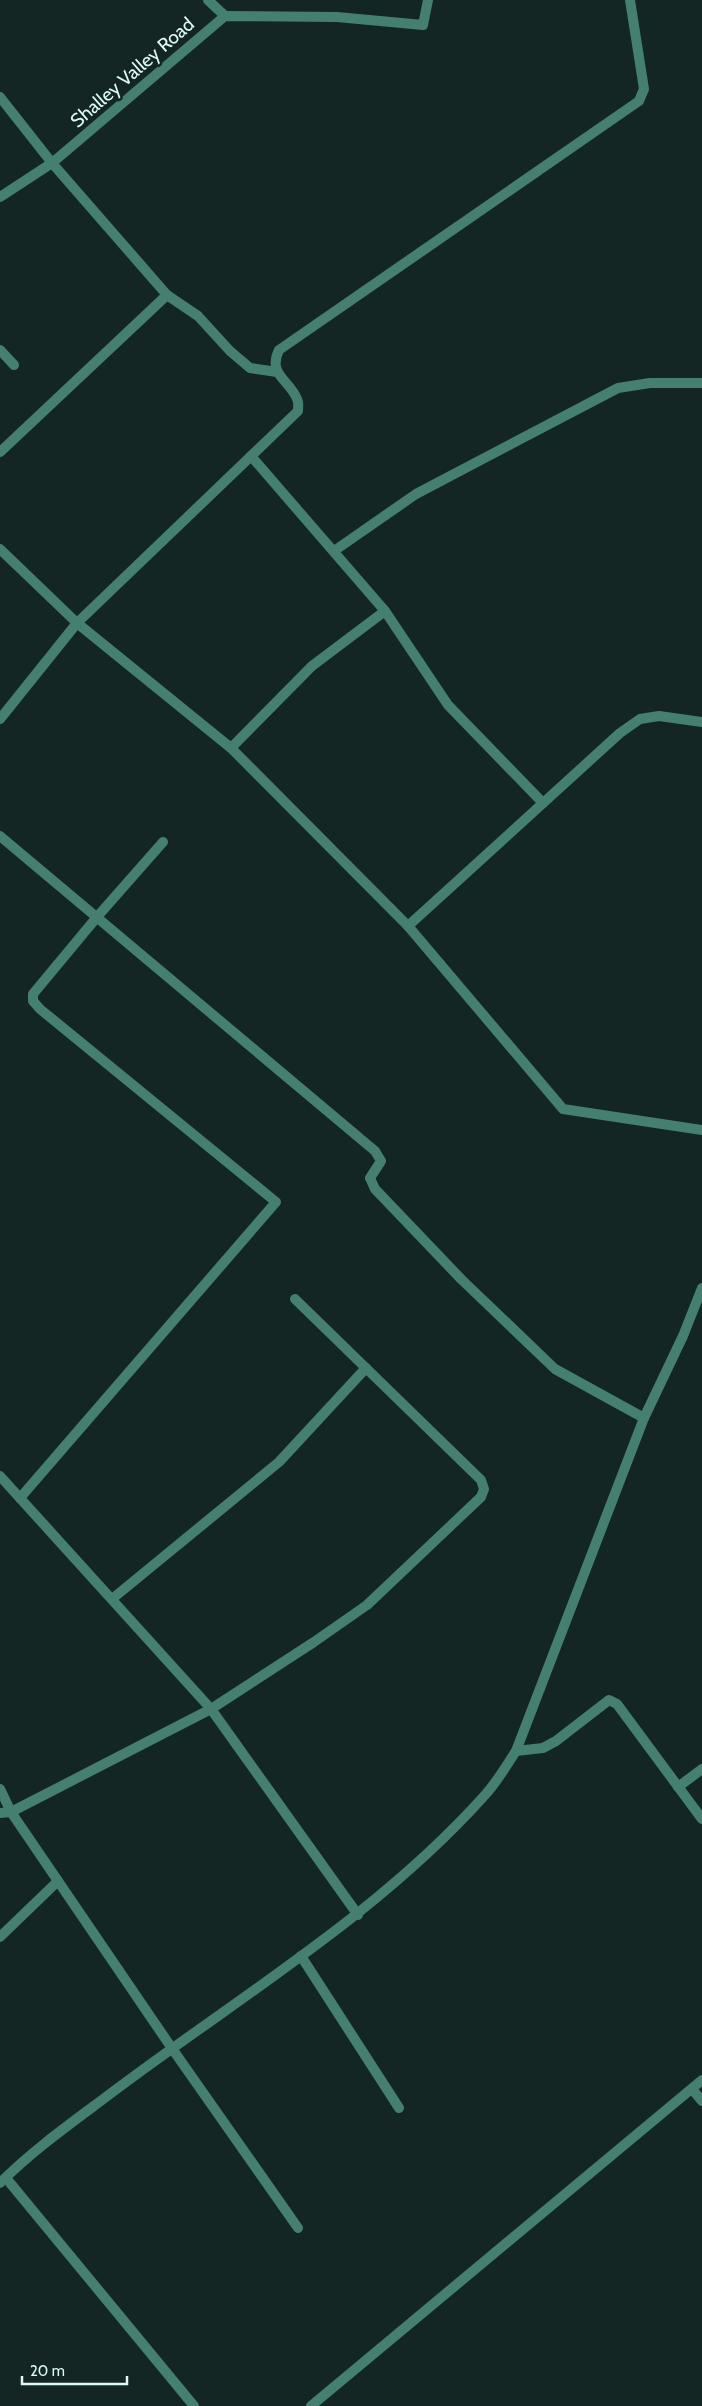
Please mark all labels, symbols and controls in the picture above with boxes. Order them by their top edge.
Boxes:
street label: Shalley Valley Road [66,12,199,132]
scale bar [22,2354,128,2386]
text: 20 m [30,2362,65,2380]

